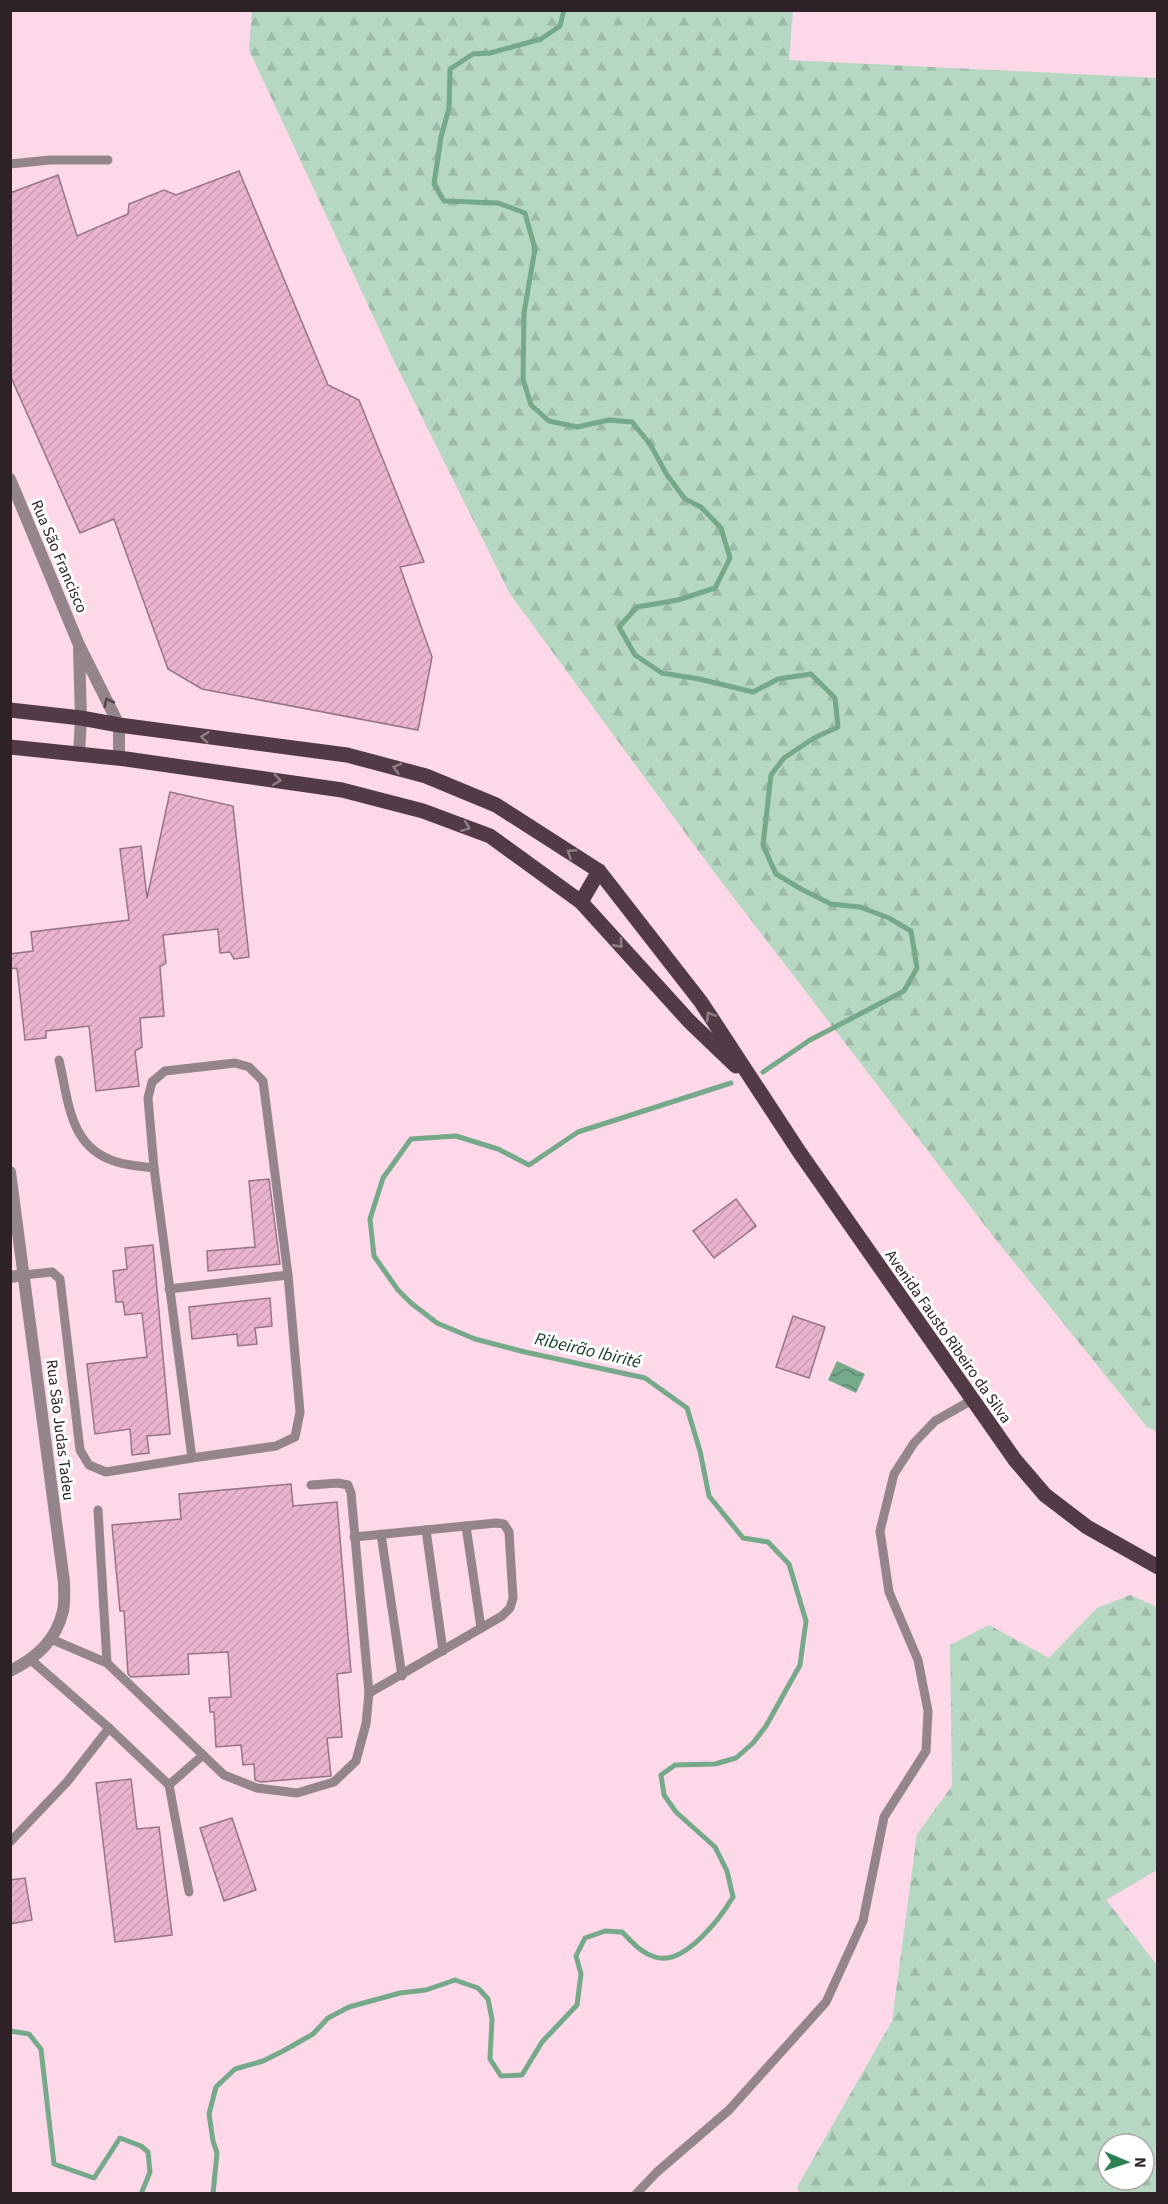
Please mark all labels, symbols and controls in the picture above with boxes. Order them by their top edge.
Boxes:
street label: Rua São Francisco [25,497,93,616]
one-way arrow [103,697,115,708]
one-way arrow [200,731,209,743]
one-way arrow [392,763,402,776]
one-way arrow [272,774,281,786]
one-way arrow [459,820,470,832]
one-way arrow [567,849,577,861]
one-way arrow [612,937,623,948]
one-way arrow [706,1012,718,1022]
street label: Avenida Fausto Ribeiro da Silva [880,1245,1017,1428]
water label: Ribeirão Ibirité [532,1326,644,1375]
street label: Rua São Judas Tadeu [40,1358,80,1502]
north arrow [1096,2132,1156,2192]
text: N [1129,2157,1151,2168]

